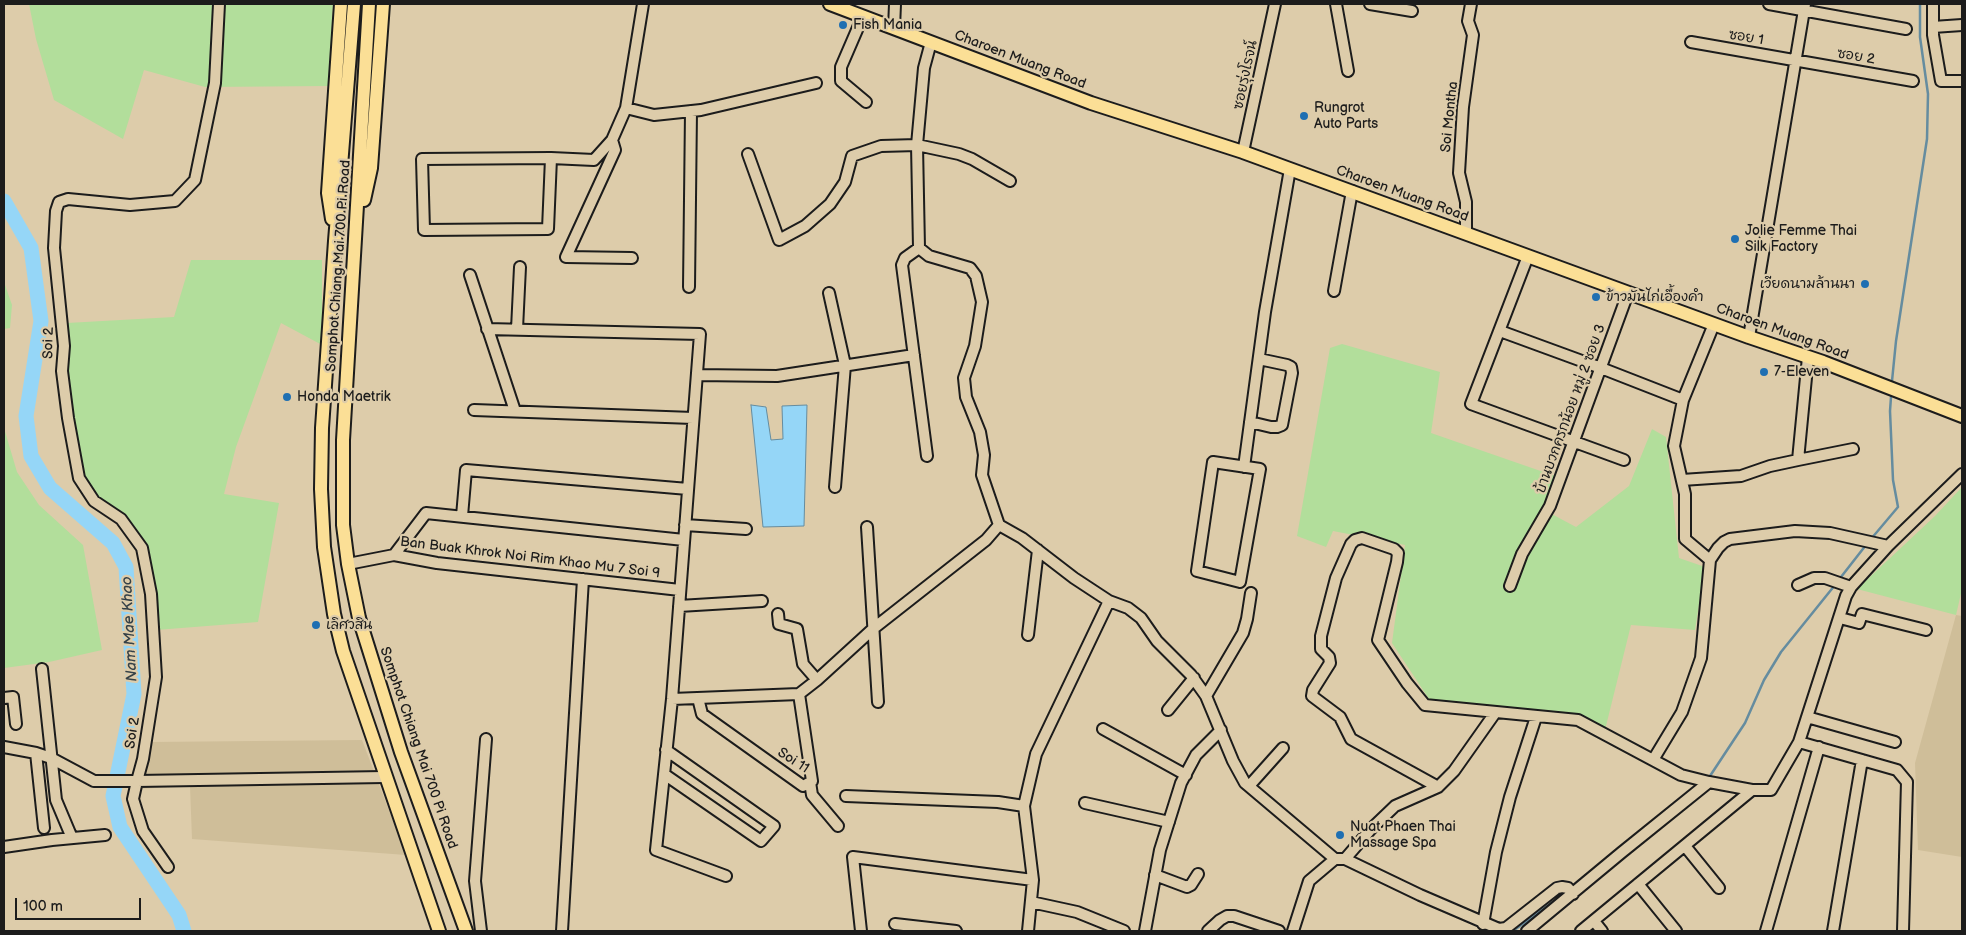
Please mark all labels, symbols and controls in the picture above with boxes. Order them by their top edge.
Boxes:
place label: Fish Mania [853,17,922,33]
marker: Fish Mania [837,19,849,31]
street label: Charoen Muang Road [952,27,1088,93]
street label: ซอย 1 [1727,27,1765,49]
street label: ซอยรุ่งโรจน์ [1230,39,1262,111]
street label: ซอย 2 [1836,45,1876,69]
street label: Soi Montha [1438,81,1462,153]
place label: Rungrot Auto Parts [1314,100,1378,132]
marker: Rungrot Auto Parts [1298,110,1310,122]
street label: Somphot Chiang Mai 700 Pi Road [323,160,355,372]
street label: Charoen Muang Road [1333,162,1471,226]
place label: Jolie Femme Thai Silk Factory [1745,223,1857,256]
marker: Jolie Femme Thai Silk Factory [1729,233,1741,245]
place label: เวียดนามล้านนา [1760,276,1855,292]
marker: เวียดนามล้านนา [1859,278,1871,290]
place label: ข้าวมันไก่เอื้องคํา [1606,289,1704,305]
marker: ข้าวมันไก่เอื้องคํา [1590,291,1602,303]
street label: Charoen Muang Road [1713,300,1851,364]
street label: บ้านบวกครกน้อย หมู่ 2 ซอย 3 [1533,322,1609,496]
street label: Soi 2 [40,327,58,359]
place label: 7-Eleven [1774,364,1829,380]
marker: 7-Eleven [1758,366,1770,378]
place label: Honda Maetrik [297,389,391,405]
marker: Honda Maetrik [281,391,293,403]
street label: Ban Buak Khrok Noi Rim Khao Mu 7 Soi 9 [399,534,661,582]
water label: Nam Mae Khao [118,576,142,682]
place label: เลิศวสิน [326,617,372,633]
marker: เลิศวสิน [310,619,322,631]
street label: Somphot Chiang Mai 700 Pi Road [376,645,460,851]
street label: Soi 2 [122,716,144,750]
street label: Soi 11 [774,745,812,777]
place label: Nuat Phaen Thai Massage Spa [1350,819,1456,852]
marker: Nuat Phaen Thai Massage Spa [1334,829,1346,841]
scale bar [18,888,144,920]
text: 100 m [23,897,63,916]

